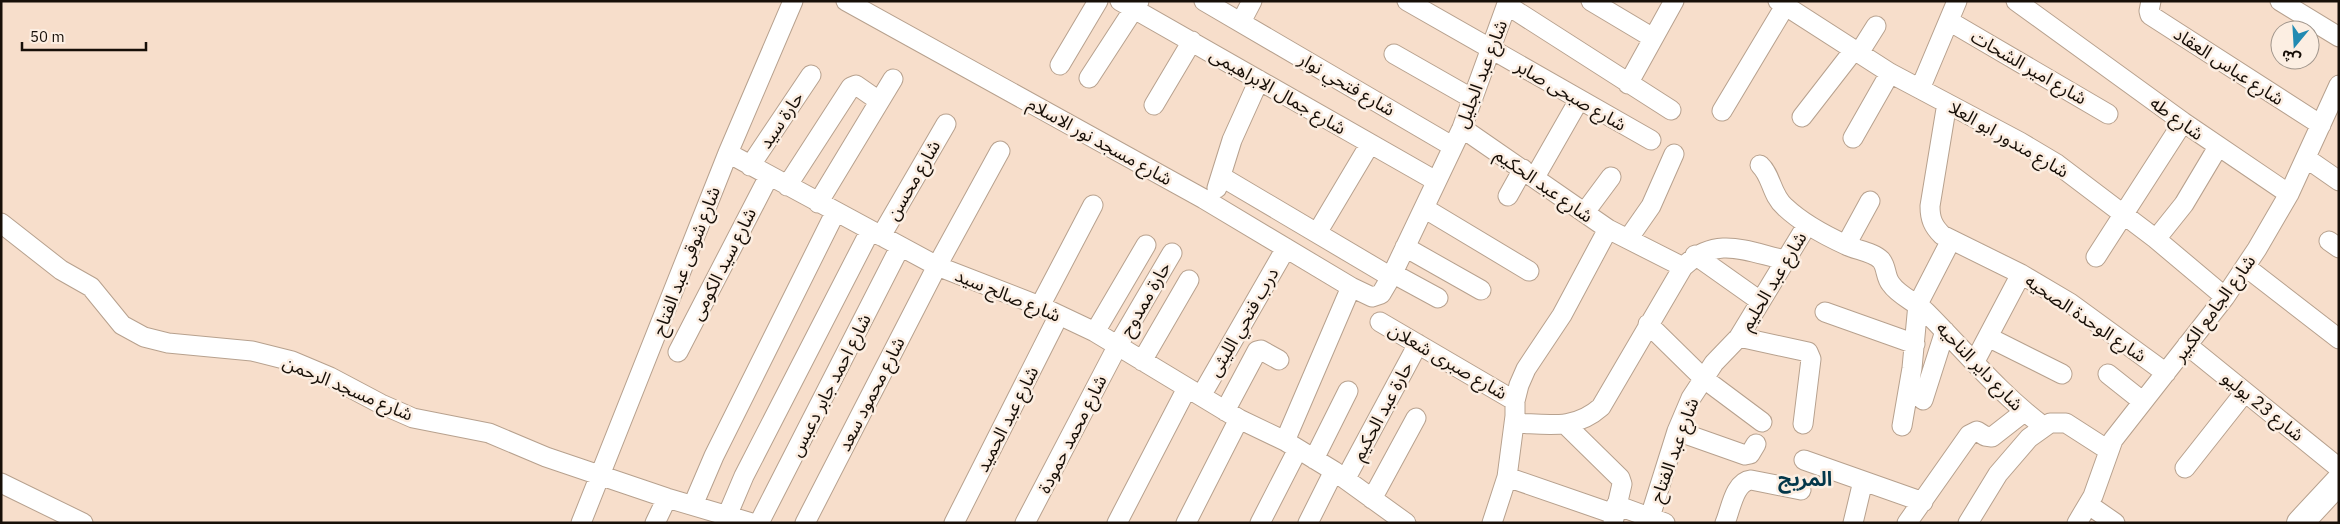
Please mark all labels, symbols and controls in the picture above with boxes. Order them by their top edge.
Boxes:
street label: شارع عبد الجليل [1450,17,1515,132]
scale bar [22,20,146,52]
north arrow [2270,20,2320,70]
street label: شارع عباس العقاد [2168,22,2288,113]
street label: شارع امير الشحات [1965,25,2091,112]
text: 50 m [30,27,65,46]
street label: شارع جمال الابراهيمى [1204,43,1350,142]
text: ش [2279,46,2303,69]
street label: شارع فتحي نوار [1292,47,1399,123]
street label: شارع صبحى صابر [1509,53,1631,139]
street label: حارة سيد [754,87,808,153]
street label: شارع طه [2144,91,2208,147]
street label: شارع مسجد نور الاسلام [1022,92,1176,193]
street label: شارع مندور ابو العلا [1944,95,2073,185]
street label: شارع محسن [881,136,948,226]
street label: شارع عبد الحكيم [1489,143,1598,230]
street label: شارع شوقى عبد الفتاح [647,183,728,340]
street label: شارع سيد الكومى [685,204,764,326]
street label: شارع عبد الحليم [1735,227,1814,336]
street label: شارع الجامع الكبير [2167,250,2263,368]
street label: حارة ممدوح [1114,258,1177,341]
street label: شارع صالح سيد [951,263,1064,329]
street label: درب فتحي الليثى [1203,263,1285,382]
street label: شارع الوحدة الصحيه [2019,269,2151,370]
street label: شارع احمد جابر دعبس [784,310,879,462]
street label: شارع داير الناحيه [1929,317,2028,418]
street label: شارع صبرى شعلان [1383,318,1512,407]
street label: شارع محمود سعد [832,333,912,456]
street label: شارع مسجد الرحمن [278,350,416,428]
street label: حارة عبد الحكيم [1346,358,1419,465]
street label: شارع عبد الحميد [971,362,1046,477]
street label: شارع 23 يوليو [2215,366,2309,448]
street label: شارع محمد حمودة [1032,371,1114,498]
street label: شارع عبد الفتاح [1644,395,1706,507]
district label: المريج [1778,465,1832,494]

